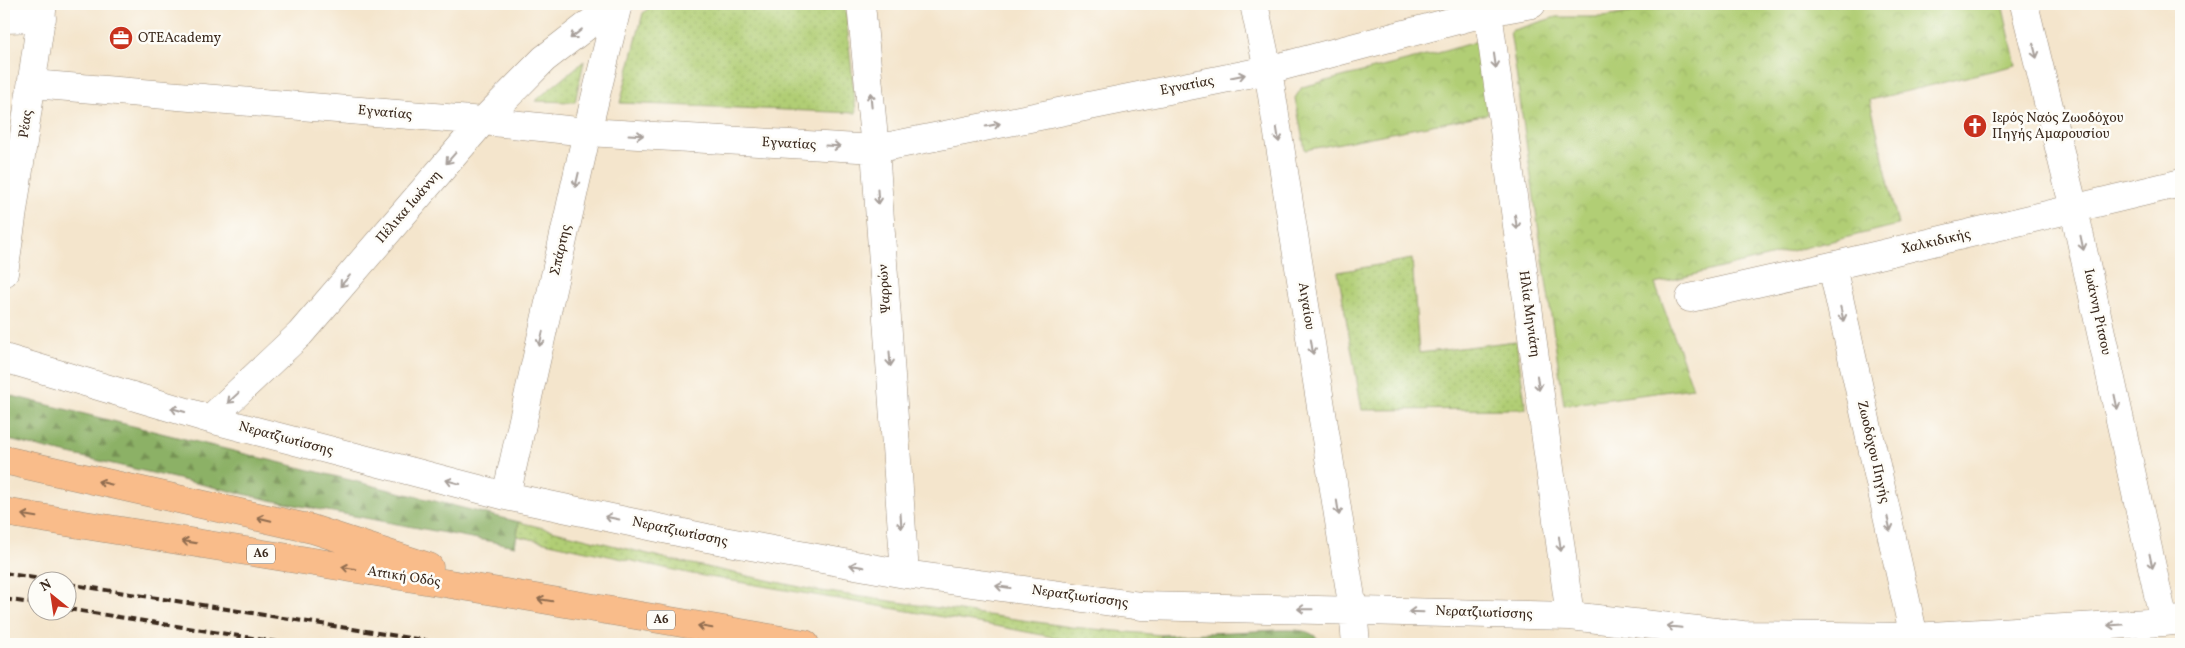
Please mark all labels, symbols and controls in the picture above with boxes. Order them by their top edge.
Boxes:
office icon: OTEAcademy [108,25,134,51]
place label: OTEAcademy [138,29,221,48]
one-way arrow [569,29,583,39]
one-way arrow [2031,43,2041,59]
one-way arrow [1490,52,1500,68]
one-way arrow [1230,70,1246,80]
street label: Εγνατίας [1158,71,1216,101]
one-way arrow [866,92,875,108]
street label: Εγνατίας [357,101,413,125]
street label: Ρέας [15,109,37,139]
place label: Ιερός Ναός Ζωοδόχου Πηγής Αμαρουσίου [1992,109,2124,144]
church icon: Ιερός Ναός Ζωοδόχου Πηγής Αμαρουσίου [1962,113,1988,139]
one-way arrow [985,120,1001,129]
one-way arrow [1274,127,1284,143]
one-way arrow [628,131,644,140]
street label: Εγνατίας [761,133,817,155]
one-way arrow [825,142,841,151]
one-way arrow [445,151,457,164]
street label: Πέλικα Ιωάννη [372,166,446,248]
one-way arrow [571,172,581,188]
one-way arrow [874,189,883,205]
one-way arrow [1512,213,1522,229]
street label: Σπάρτης [546,223,576,277]
street label: Χαλκιδικής [1900,225,1972,259]
one-way arrow [2077,235,2087,251]
street label: Ψαρρών [874,263,896,314]
street label: Ιωάννη Ρίτσου [2079,267,2115,357]
street label: Ηλία Μηνιάτη [1514,269,1544,359]
one-way arrow [340,274,351,287]
street label: Αιγαίου [1293,281,1319,331]
one-way arrow [1838,305,1848,321]
one-way arrow [536,330,545,346]
one-way arrow [1308,339,1318,355]
one-way arrow [885,351,894,367]
one-way arrow [1533,374,1543,390]
one-way arrow [227,393,240,404]
one-way arrow [2112,393,2121,409]
street label: Ζωοδόχου Πηγής [1852,399,1894,505]
one-way arrow [170,404,186,414]
street label: Νερατζιωτίσσης [236,417,336,461]
one-way arrow [446,477,462,486]
one-way arrow [98,478,114,487]
one-way arrow [1333,499,1343,515]
one-way arrow [21,510,37,520]
one-way arrow [604,513,620,522]
street label: Νερατζιωτίσσης [630,513,730,551]
one-way arrow [897,513,906,529]
one-way arrow [256,514,272,523]
one-way arrow [1885,515,1894,531]
one-way arrow [1555,535,1565,551]
one-way arrow [181,536,197,546]
road number: Α6 [247,544,275,564]
one-way arrow [2147,552,2156,568]
one-way arrow [849,560,865,570]
one-way arrow [342,562,358,572]
street label: Αττική Οδός [366,562,442,592]
north arrow [28,570,78,620]
text: N [37,575,55,597]
street label: Νερατζιωτίσσης [1030,581,1130,613]
one-way arrow [996,582,1012,592]
one-way arrow [537,594,553,604]
street label: Νερατζιωτίσσης [1435,602,1533,624]
one-way arrow [1297,604,1313,614]
one-way arrow [1409,607,1425,616]
road number: Α6 [647,610,675,630]
one-way arrow [2108,621,2124,630]
one-way arrow [697,622,713,632]
one-way arrow [1666,622,1682,632]

